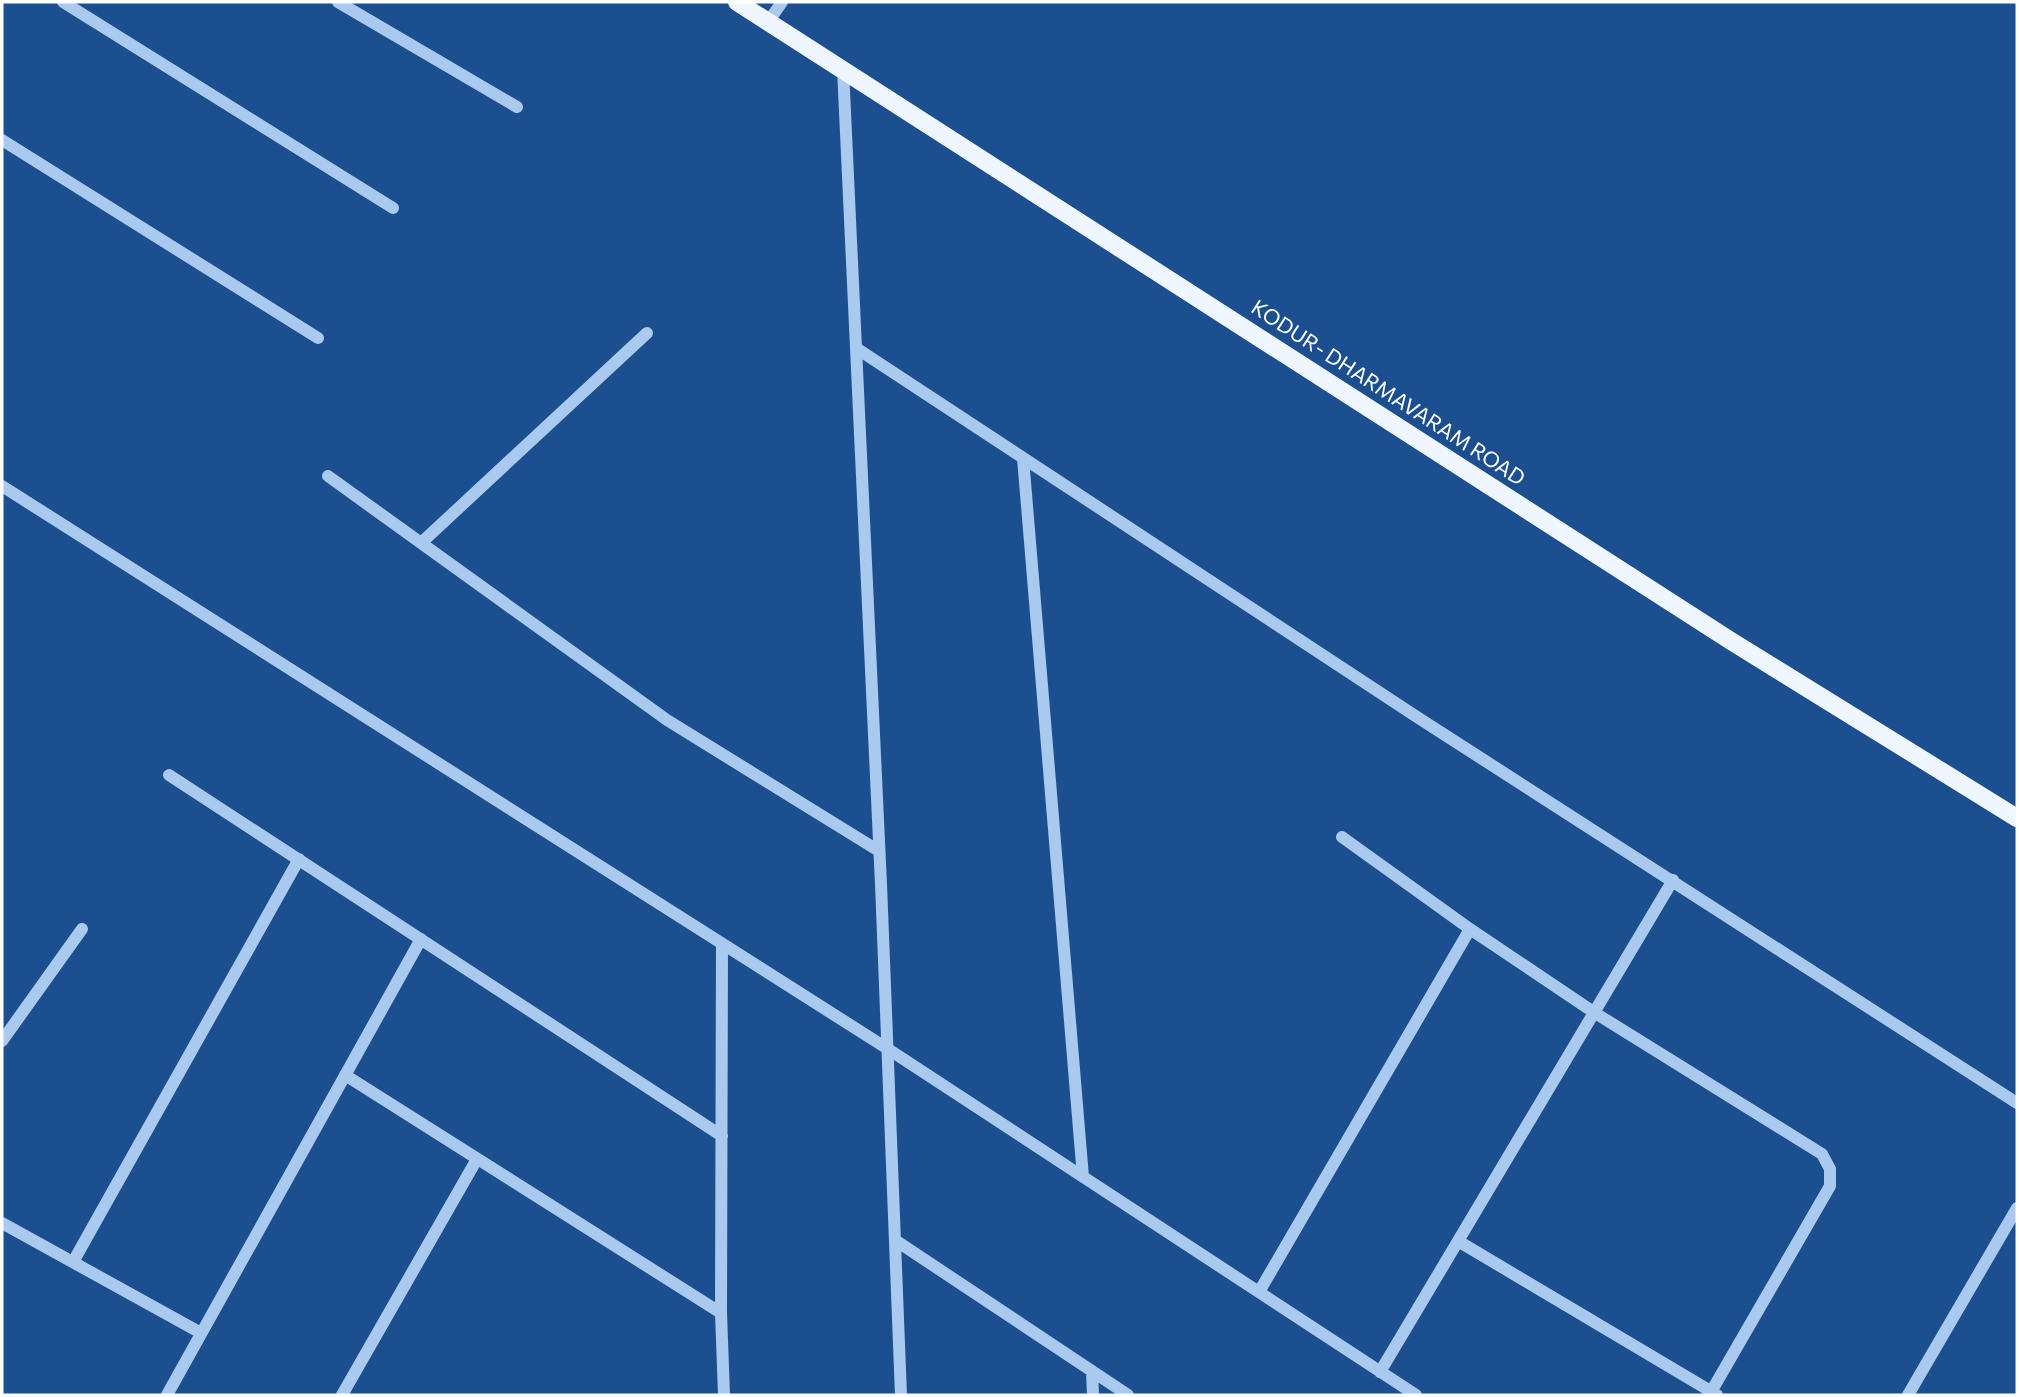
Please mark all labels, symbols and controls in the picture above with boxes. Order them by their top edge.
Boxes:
street label: KODUR- DHARMAVARAM ROAD [1247,294,1530,490]

